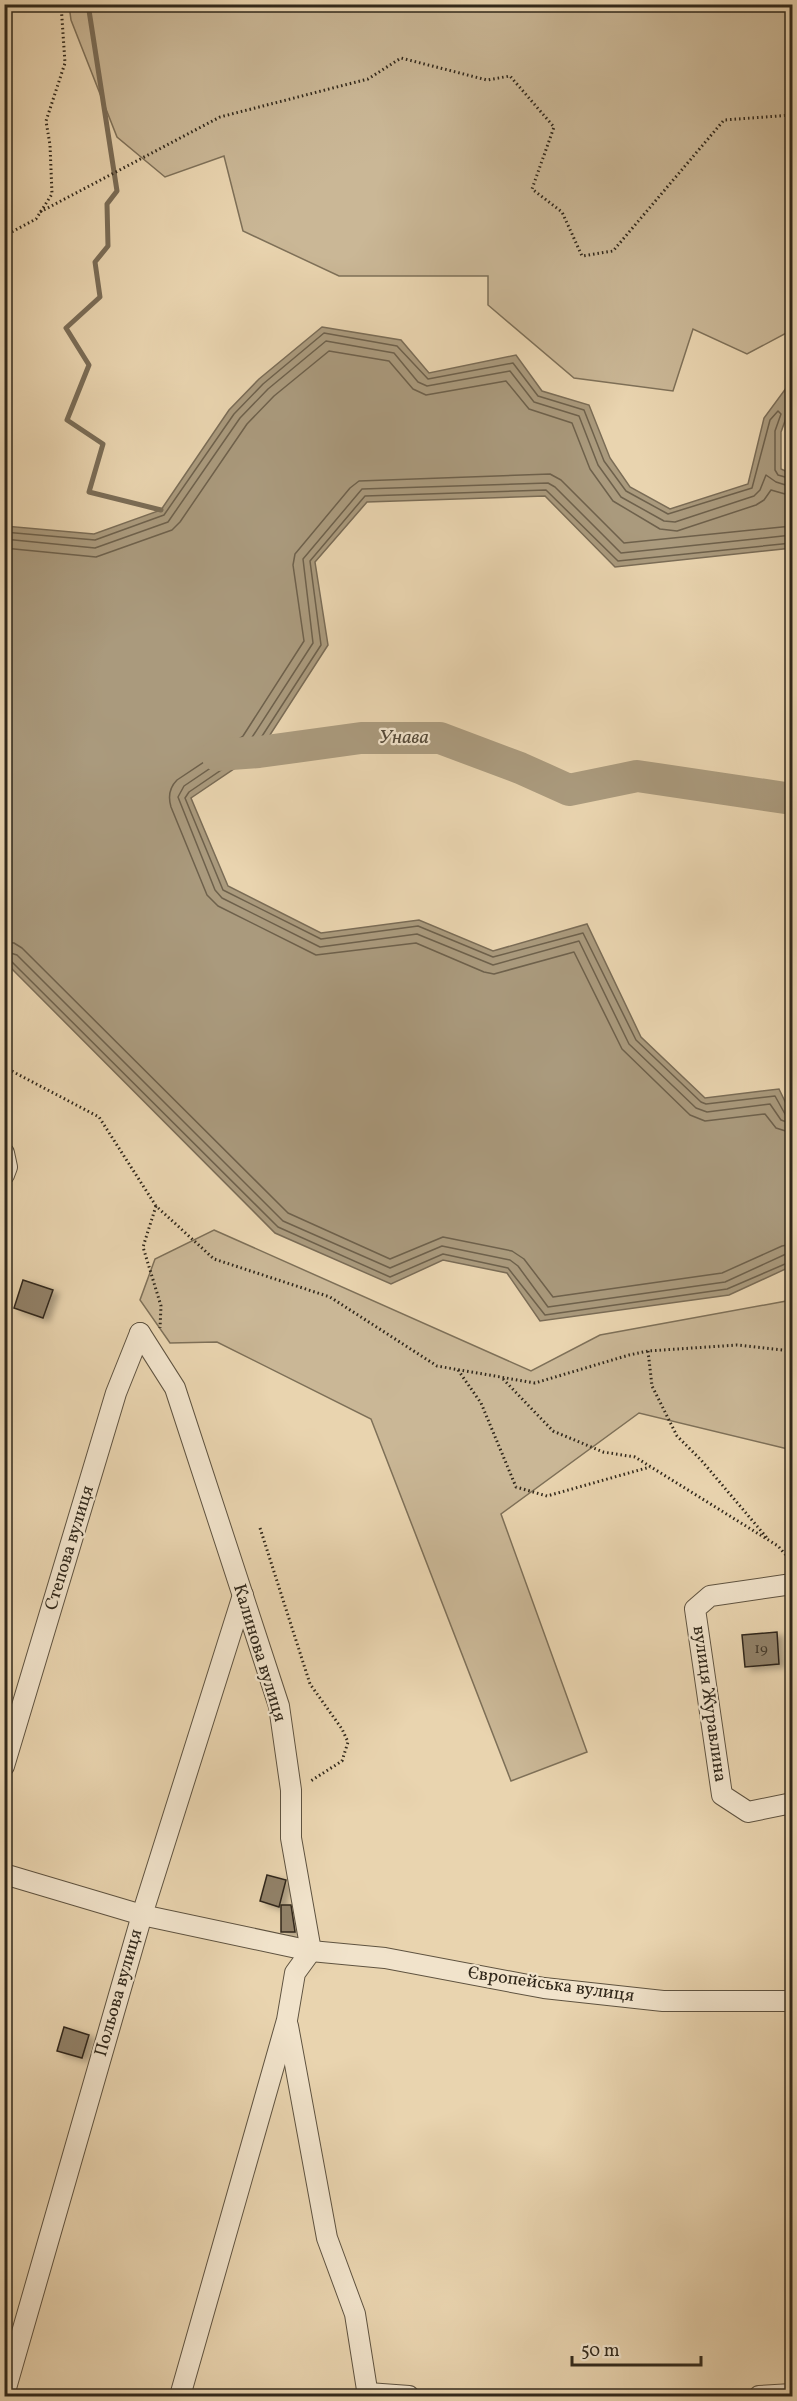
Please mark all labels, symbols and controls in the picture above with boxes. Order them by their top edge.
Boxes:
water label: Унава [379,724,429,752]
street label: Степова вулиця [39,1482,101,1614]
street label: Калинова вулиця [226,1581,292,1725]
street label: вулиця Журавлина [686,1624,732,1784]
house number: 19 [754,1639,768,1660]
street label: Польова вулиця [89,1926,149,2060]
street label: Європейська вулиця [466,1961,636,2009]
scale bar [572,2329,701,2367]
text: 50 m [581,2339,620,2364]

